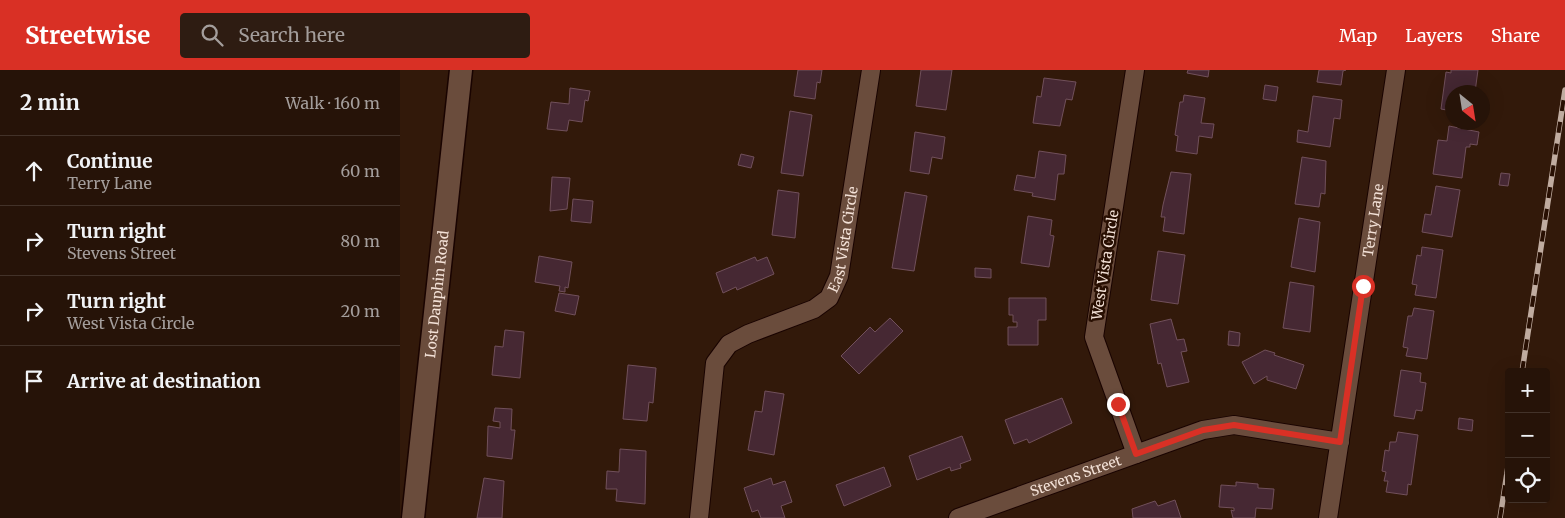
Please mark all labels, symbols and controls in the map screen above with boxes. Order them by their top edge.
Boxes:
search box [180,13,530,58]
text: Streetwise [25,20,150,51]
icon: search [198,21,226,49]
text: Search here [238,23,345,47]
text: Map [1339,24,1377,47]
text: Layers [1405,24,1463,47]
text: Share [1491,24,1540,47]
north arrow [1445,85,1490,130]
text: 2 min [20,89,80,116]
text: Walk · 160 m [285,93,380,113]
text: Continue [67,149,153,173]
icon: ahead [20,157,48,185]
text: 60 m [340,161,380,181]
text: Terry Lane [67,173,152,193]
street label: Terry Lane [1359,182,1388,258]
street label: East Vista Circle [824,185,862,295]
street label: West Vista Circle [1087,209,1123,322]
text: Turn right [67,219,166,243]
icon: right [20,227,48,255]
street label: Lost Dauphin Road [421,229,453,359]
text: 80 m [341,231,380,251]
text: Stevens Street [67,243,176,263]
route start [1352,275,1375,298]
text: Turn right [67,289,166,313]
icon: right [20,297,48,325]
text: 20 m [341,301,380,321]
text: West Vista Circle [67,313,194,333]
icon: arrive [20,367,48,395]
map controls [1505,368,1550,503]
button: + [1505,368,1550,413]
text: Arrive at destination [67,369,261,393]
route end [1107,393,1130,416]
button: − [1505,413,1550,458]
street label: Stevens Street [1028,451,1124,500]
button: locate [1505,458,1550,503]

